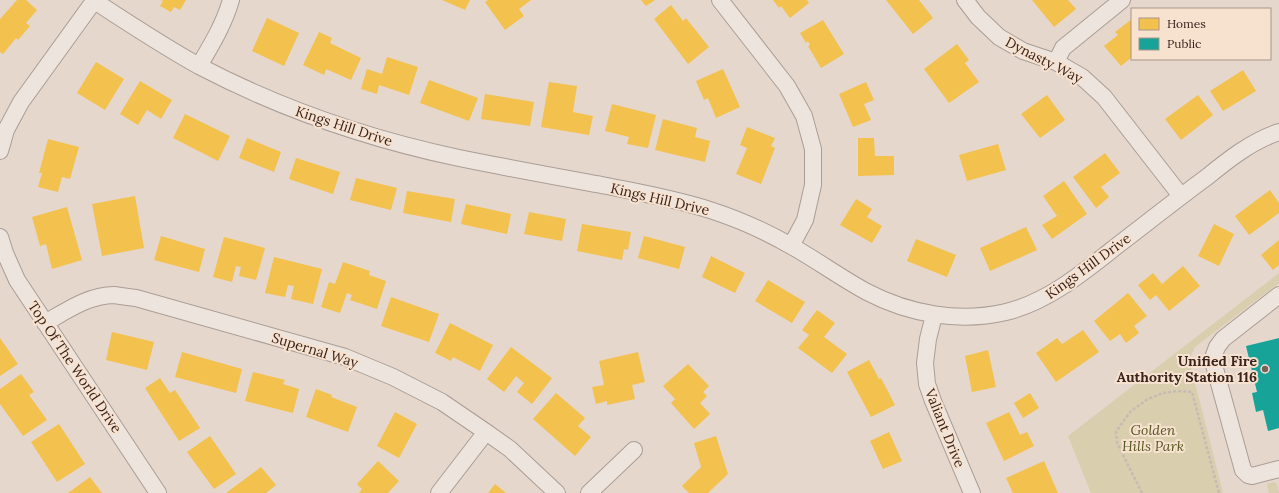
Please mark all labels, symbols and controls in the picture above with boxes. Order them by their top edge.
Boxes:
legend [1131,8,1271,60]
text: Homes [1167,16,1206,31]
street label: Dynasty Way [1002,33,1086,87]
text: Public [1167,36,1201,51]
street label: Kings Hill Drive [293,102,395,150]
street label: Kings Hill Drive [609,179,712,219]
street label: Kings Hill Drive [1042,229,1134,303]
street label: Top Of The World Drive [24,298,126,437]
street label: Supernal Way [270,328,361,372]
place label: Unified Fire Authority Station 116 [1117,352,1257,386]
marker: Unified Fire Authority Station 116 [1260,364,1270,374]
street label: Valiant Drive [921,385,969,470]
park label: Golden Hills Park [1122,421,1184,455]

